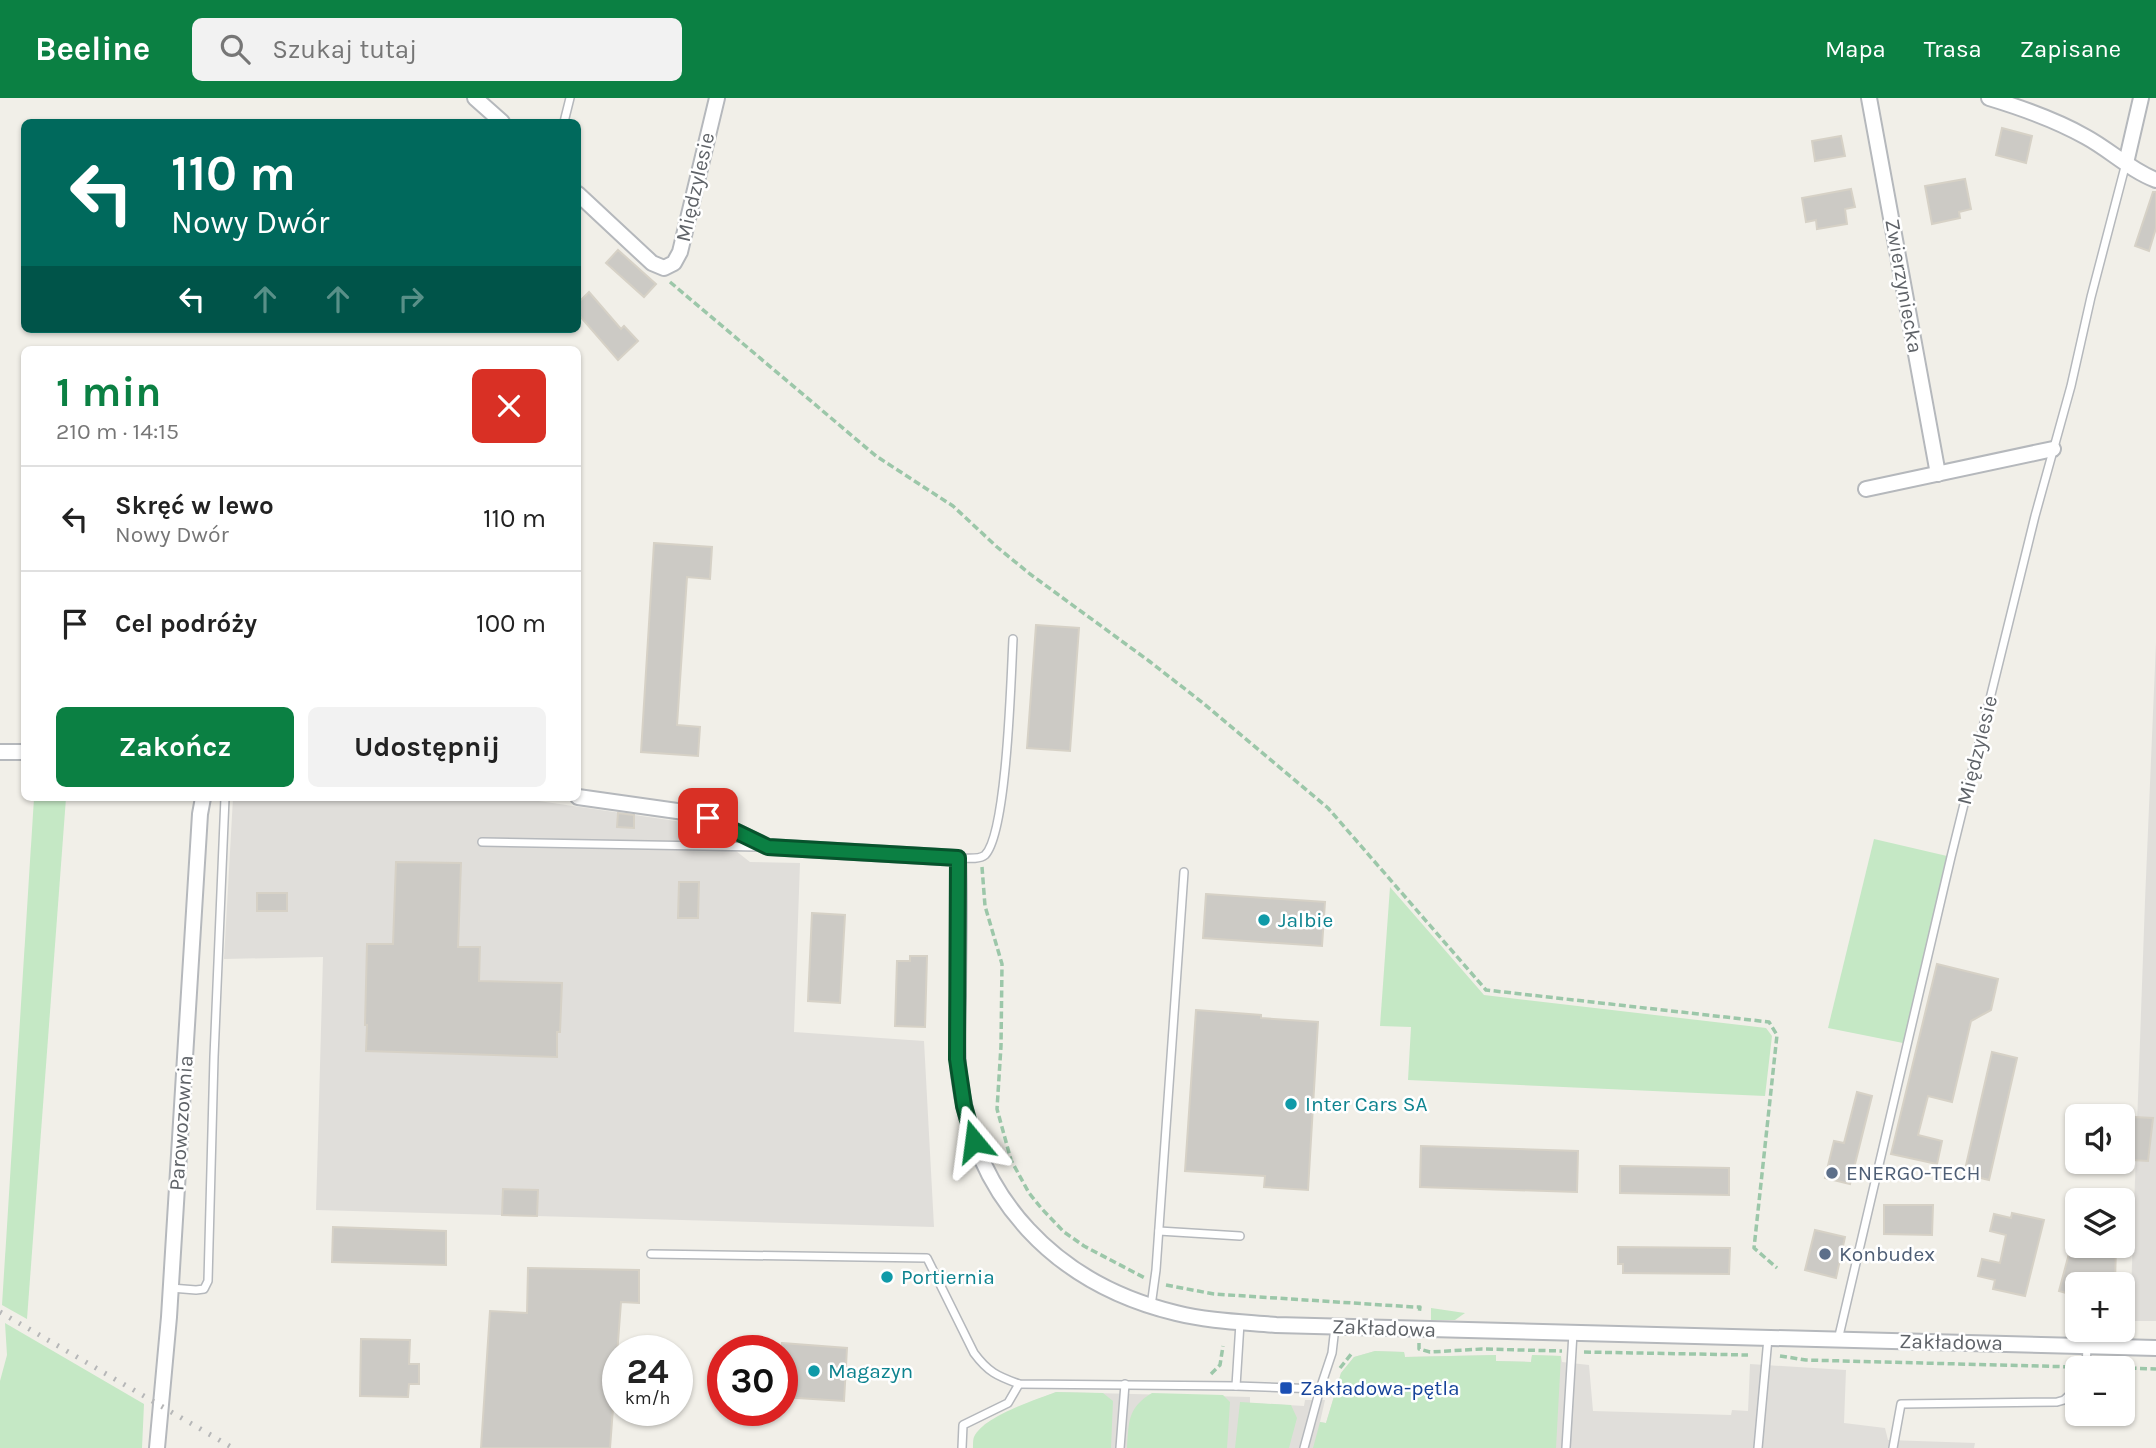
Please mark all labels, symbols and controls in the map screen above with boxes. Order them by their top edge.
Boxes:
search box [192,18,682,81]
text: Beeline [35,30,150,68]
icon: search [216,30,254,68]
text: Szukaj tutaj [272,34,417,65]
text: Mapa [1825,35,1886,63]
text: Trasa [1924,35,1982,63]
text: Zapisane [2020,35,2121,63]
street label: Międzylesie [671,130,719,244]
text: 110 m [171,145,296,202]
icon: left [56,147,147,238]
text: Nowy Dwór [171,204,329,241]
street label: Zwierzyniecka [1880,217,1928,355]
icon: left [173,280,211,318]
icon: ahead [246,280,284,318]
icon: ahead [319,280,357,318]
icon: right [392,280,430,318]
text: 1 min [56,367,161,417]
button: close [472,369,546,443]
text: 210 m · 14:15 [56,418,179,445]
text: Skręć w lewo [115,490,274,521]
icon: left [56,500,94,538]
text: 110 m [483,503,546,534]
text: Nowy Dwór [115,521,229,548]
icon: arrive [56,605,94,643]
text: Cel podróży [115,608,257,639]
text: 100 m [476,608,546,639]
street label: Międzylesie [1952,693,2002,807]
button: Zakończ [56,707,294,787]
button: Udostępnij [308,707,546,787]
pin [678,788,738,848]
icon: arrive [689,799,727,837]
place label: Jalbie [1278,908,1333,932]
marker: Jalbie [1256,912,1272,928]
street label: Parowozownia [164,1054,198,1192]
place label: Inter Cars SA [1305,1092,1428,1116]
marker: Inter Cars SA [1283,1096,1299,1112]
position arrow [937,1104,1011,1178]
map controls [2065,1104,2135,1426]
button: sound [2065,1104,2135,1174]
place label: ENERGO-TECH [1846,1161,1980,1185]
marker: ENERGO-TECH [1824,1165,1840,1181]
button: layers [2065,1188,2135,1258]
place label: Konbudex [1839,1242,1935,1266]
marker: Konbudex [1817,1246,1833,1262]
place label: Portiernia [901,1265,995,1289]
marker: Portiernia [879,1269,895,1285]
button: + [2065,1272,2135,1342]
street label: Zakładowa [1332,1314,1436,1342]
street label: Zakładowa [1899,1329,2003,1355]
speed limit sign: 30 [707,1335,798,1426]
text: 24 [627,1351,669,1392]
button: − [2065,1356,2135,1426]
place label: Magazyn [828,1359,913,1383]
marker: Magazyn [806,1363,822,1379]
place label: Zakładowa-pętla [1300,1376,1460,1400]
marker: Zakładowa-pętla [1278,1380,1294,1396]
text: km/h [625,1387,670,1409]

